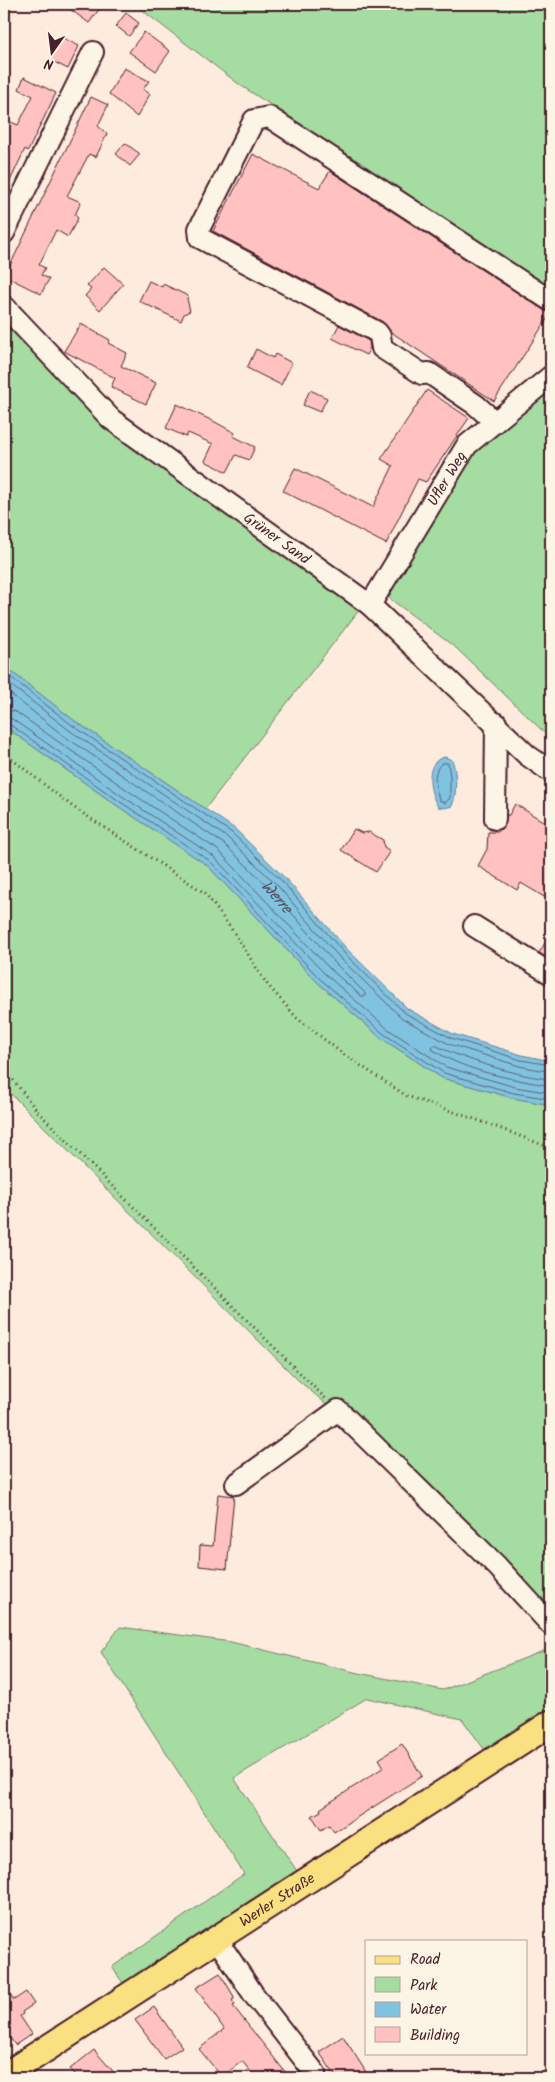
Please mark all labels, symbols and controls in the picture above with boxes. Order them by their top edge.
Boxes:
north arrow [28,28,78,78]
text: N [42,52,56,75]
street label: Ufler Weg [422,447,474,511]
street label: Grüner Sand [238,507,315,572]
water label: Werre [255,875,299,921]
street label: Werler Straße [235,1867,321,1934]
legend [365,1940,528,2054]
text: Road [410,1948,441,1972]
text: Park [410,1974,438,1998]
text: Water [410,1998,447,2022]
text: Building [410,2024,460,2048]

